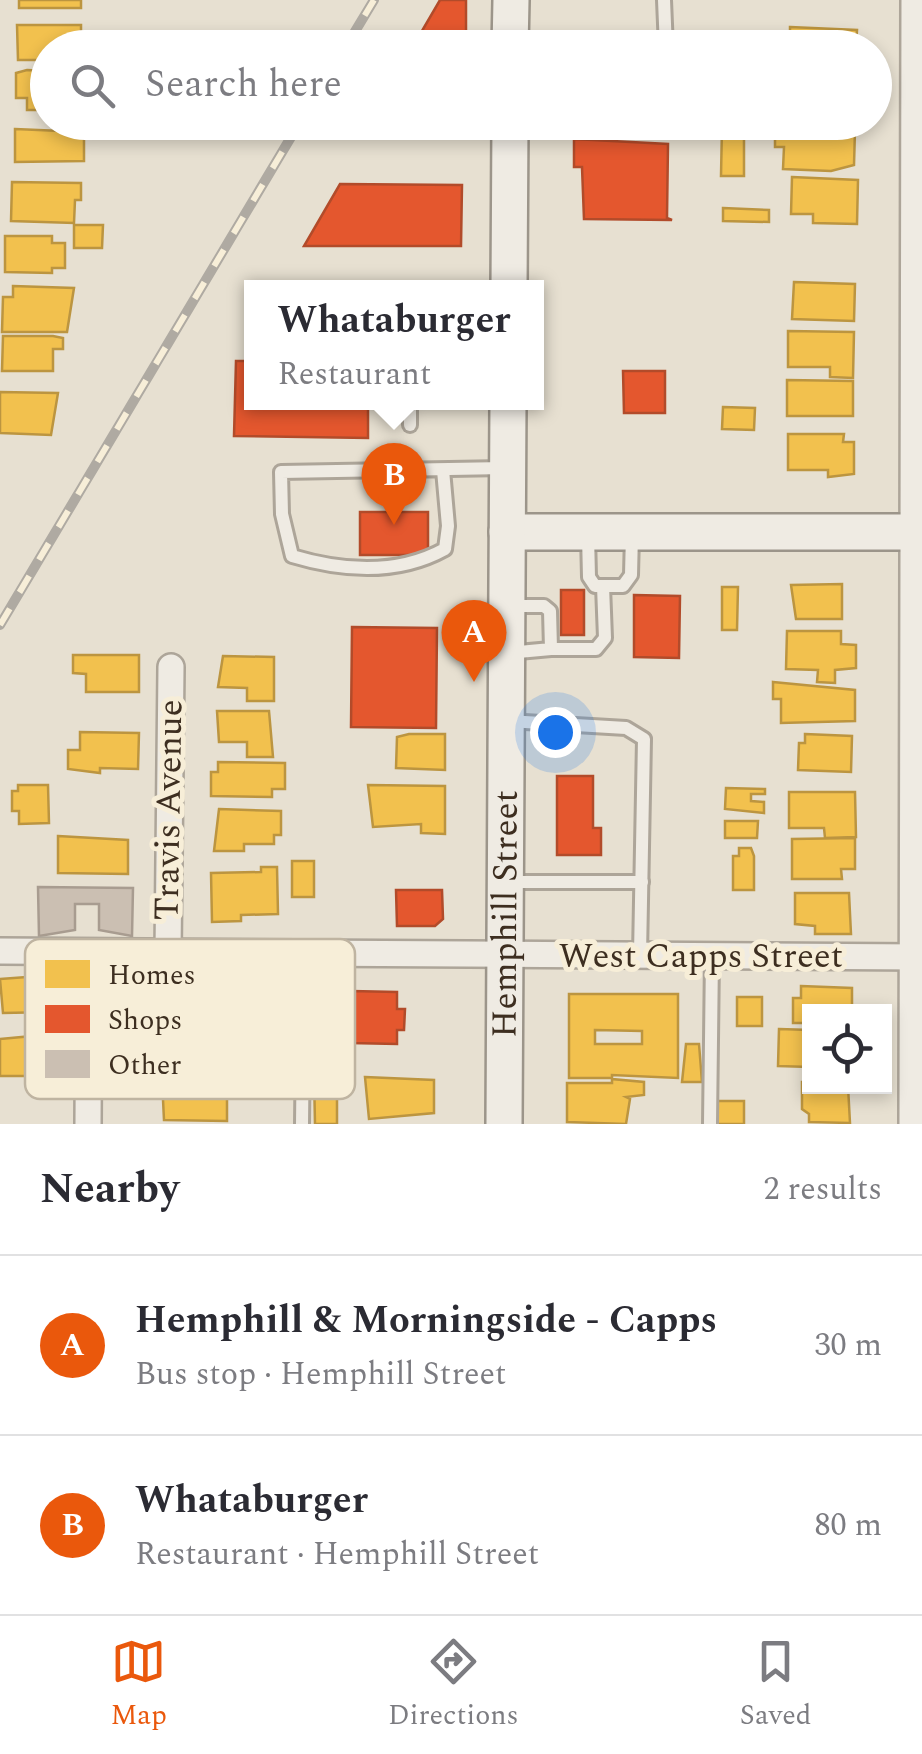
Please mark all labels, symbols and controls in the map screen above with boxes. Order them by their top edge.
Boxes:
search box [30,30,892,140]
text: Search here [145,56,342,114]
icon: search [65,58,120,113]
popup [244,280,544,410]
text: Whataburger [278,292,510,350]
text: Restaurant [278,350,431,399]
pin: B [362,442,426,525]
pin: A [442,600,506,682]
street label: Travis Avenue [141,699,197,921]
your location [530,707,581,758]
street label: Hemphill Street [478,790,532,1038]
street label: West Capps Street [559,930,843,983]
legend [25,939,355,1099]
text: Homes [108,954,196,997]
text: Shops [108,999,182,1042]
map controls [802,1004,892,1094]
button: locate [802,1004,892,1094]
text: Other [108,1044,181,1087]
text: Nearby [40,1158,179,1221]
text: 2 results [763,1165,882,1214]
text: Hemphill & Morningside - Capps [135,1292,717,1350]
text: A [60,1321,85,1370]
text: 30 m [814,1321,882,1370]
text: Bus stop · Hemphill Street [135,1350,506,1399]
text: Whataburger [135,1472,368,1530]
text: B [61,1501,84,1550]
text: 80 m [814,1501,882,1550]
text: Restaurant · Hemphill Street [135,1530,539,1579]
tab: Map [111,1634,167,1737]
tab: Directions [388,1634,519,1737]
tab: Saved [740,1634,811,1737]

